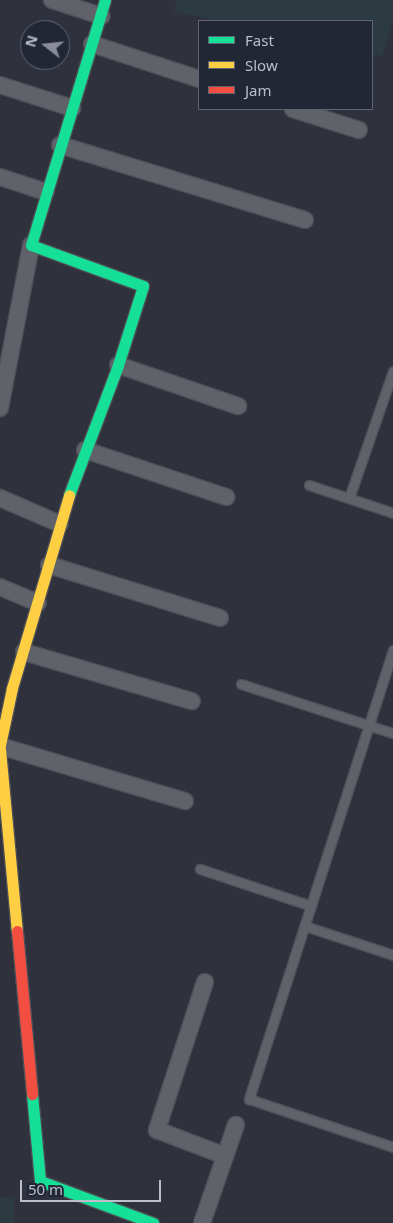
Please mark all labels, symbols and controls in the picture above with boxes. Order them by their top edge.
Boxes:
north arrow [20,20,70,70]
legend [198,20,373,110]
text: Fast [245,30,274,50]
text: N [20,33,42,49]
text: Slow [245,55,278,75]
text: Jam [245,80,272,100]
scale bar [22,1170,164,1202]
text: 50 m [28,1179,63,1199]

